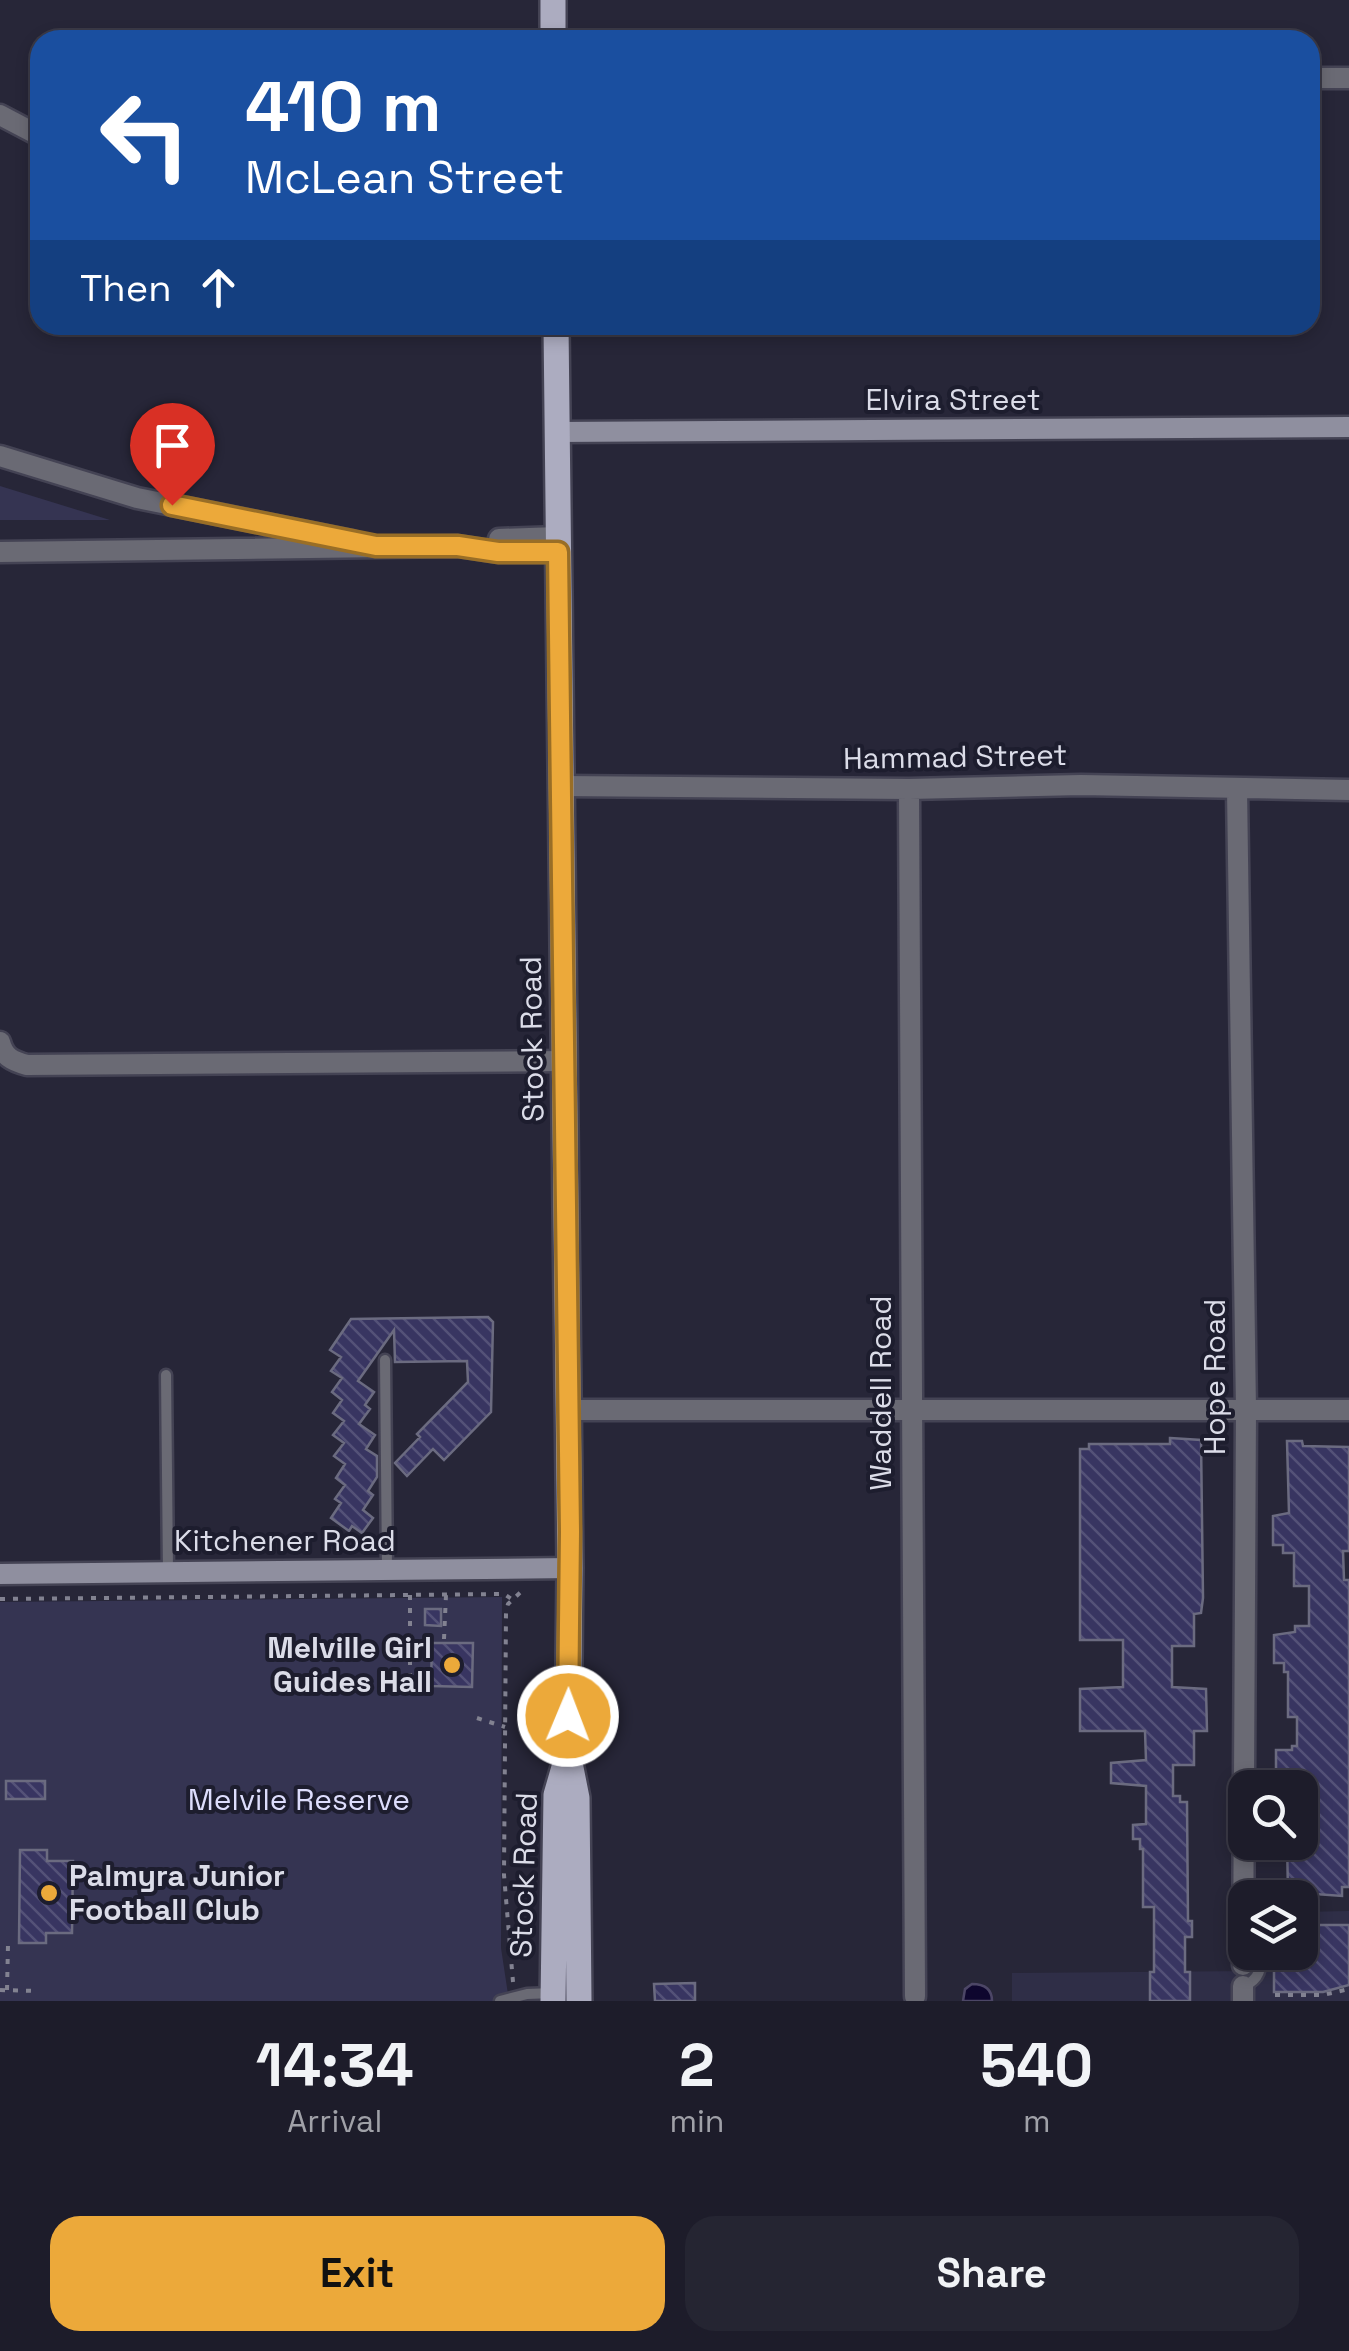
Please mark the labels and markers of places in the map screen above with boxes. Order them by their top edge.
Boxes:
pin [130,403,215,506]
place label: Melville Girl Guides Hall [267,1628,432,1701]
marker: Melville Girl Guides Hall [441,1654,463,1676]
place label: Palmyra Junior Football Club [69,1856,285,1929]
marker: Palmyra Junior Football Club [38,1882,60,1904]

